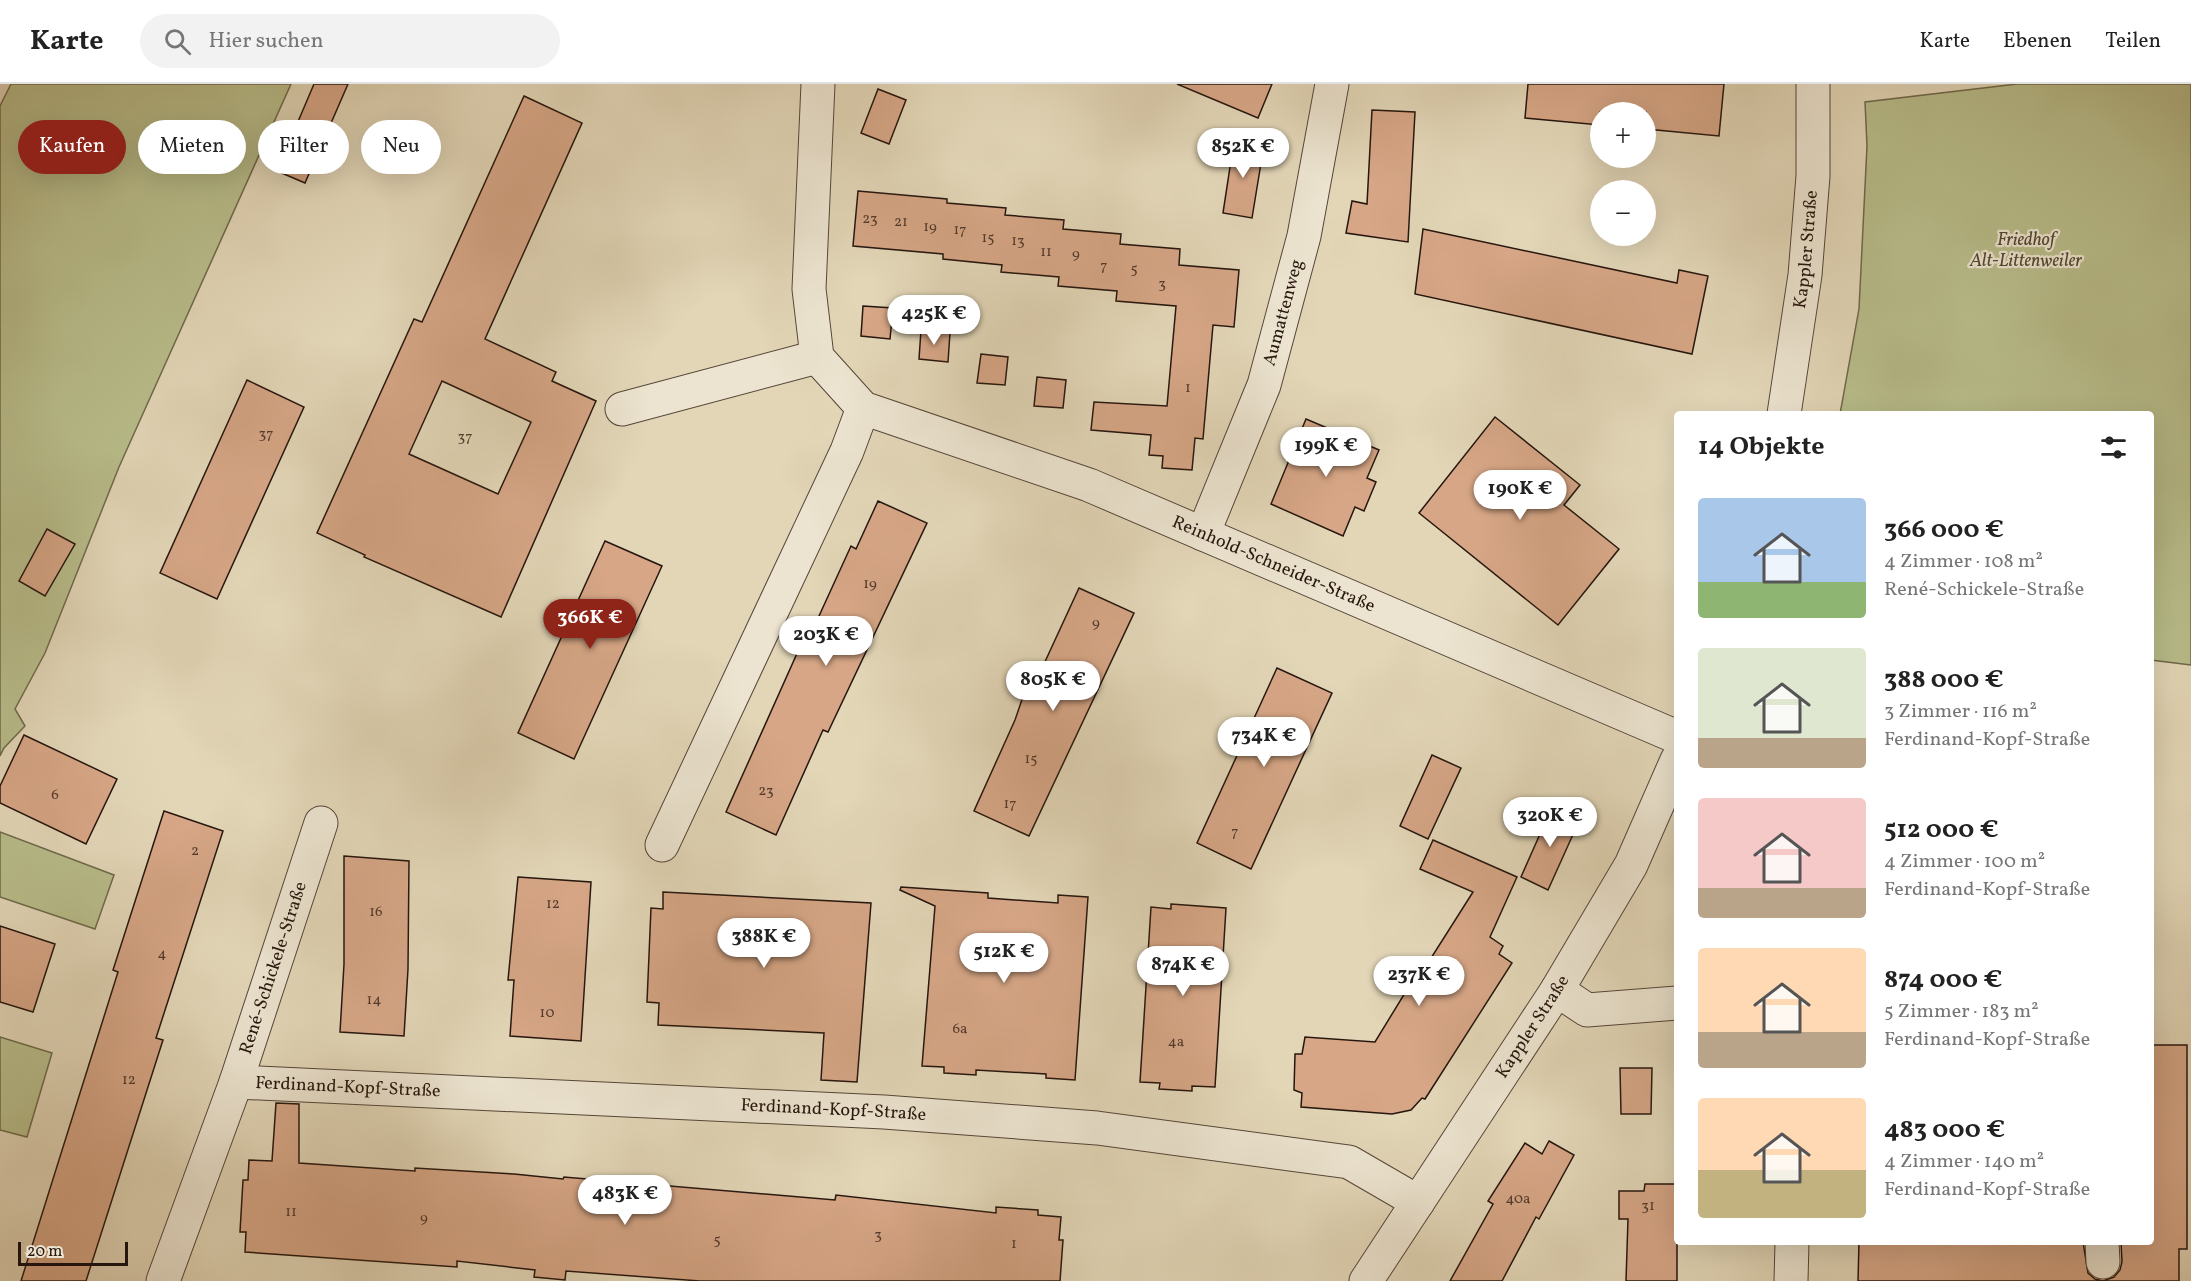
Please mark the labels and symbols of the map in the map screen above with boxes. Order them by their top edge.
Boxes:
pin: 852K € [1194,128,1292,179]
street label: Kappler Straße [1788,189,1824,310]
house number: 23 [862,209,878,230]
house number: 21 [894,212,908,233]
house number: 19 [923,217,937,238]
house number: 17 [953,220,967,241]
house number: 15 [981,228,995,249]
park label: Friedhof Alt-Littenweiler [1969,228,2082,274]
house number: 13 [1011,231,1025,252]
house number: 11 [1040,242,1052,263]
house number: 9 [1072,244,1080,265]
house number: 7 [1100,256,1108,277]
street label: Aumattenweg [1257,256,1310,369]
house number: 5 [1130,259,1138,280]
house number: 3 [1158,274,1166,295]
pin: 425K € [885,295,983,346]
house number: 1 [1185,378,1191,399]
house number: 37 [259,424,273,445]
house number: 37 [458,427,472,448]
pin: 199K € [1277,427,1375,478]
pin: 190K € [1471,470,1569,521]
street label: Reinhold-Schneider-Straße [1168,510,1379,619]
house number: 19 [863,574,877,595]
pin: 366K € [541,599,639,650]
house number: 9 [1092,613,1100,634]
pin: 203K € [777,616,875,667]
pin: 805K € [1004,661,1102,712]
pin: 734K € [1215,717,1313,768]
house number: 15 [1024,749,1038,770]
house number: 23 [758,781,774,802]
house number: 6 [51,785,59,806]
house number: 17 [1003,794,1017,815]
pin: 320K € [1501,797,1599,848]
house number: 7 [1231,822,1239,843]
house number: 2 [191,841,199,862]
street label: René-Schickele-Straße [233,878,313,1058]
house number: 12 [546,894,560,915]
house number: 16 [369,902,383,923]
pin: 388K € [715,918,813,969]
pin: 512K € [955,933,1053,984]
house number: 4 [158,944,167,965]
pin: 874K € [1134,946,1232,997]
pin: 237K € [1370,956,1468,1007]
street label: Kappler Straße [1490,970,1576,1083]
house number: 14 [367,990,381,1011]
house number: 10 [540,1003,554,1024]
house number: 6a [952,1019,968,1040]
house number: 4a [1168,1032,1184,1053]
house number: 12 [122,1070,136,1091]
street label: Ferdinand-Kopf-Straße [255,1070,441,1104]
street label: Ferdinand-Kopf-Straße [740,1093,927,1128]
pin: 483K € [576,1175,674,1226]
house number: 40a [1505,1189,1531,1210]
house number: 31 [1641,1196,1655,1217]
house number: 11 [285,1202,297,1223]
house number: 9 [420,1208,428,1229]
house number: 3 [874,1225,882,1246]
house number: 5 [713,1230,721,1251]
house number: 1 [1011,1234,1017,1255]
scale bar [18,1239,128,1266]

